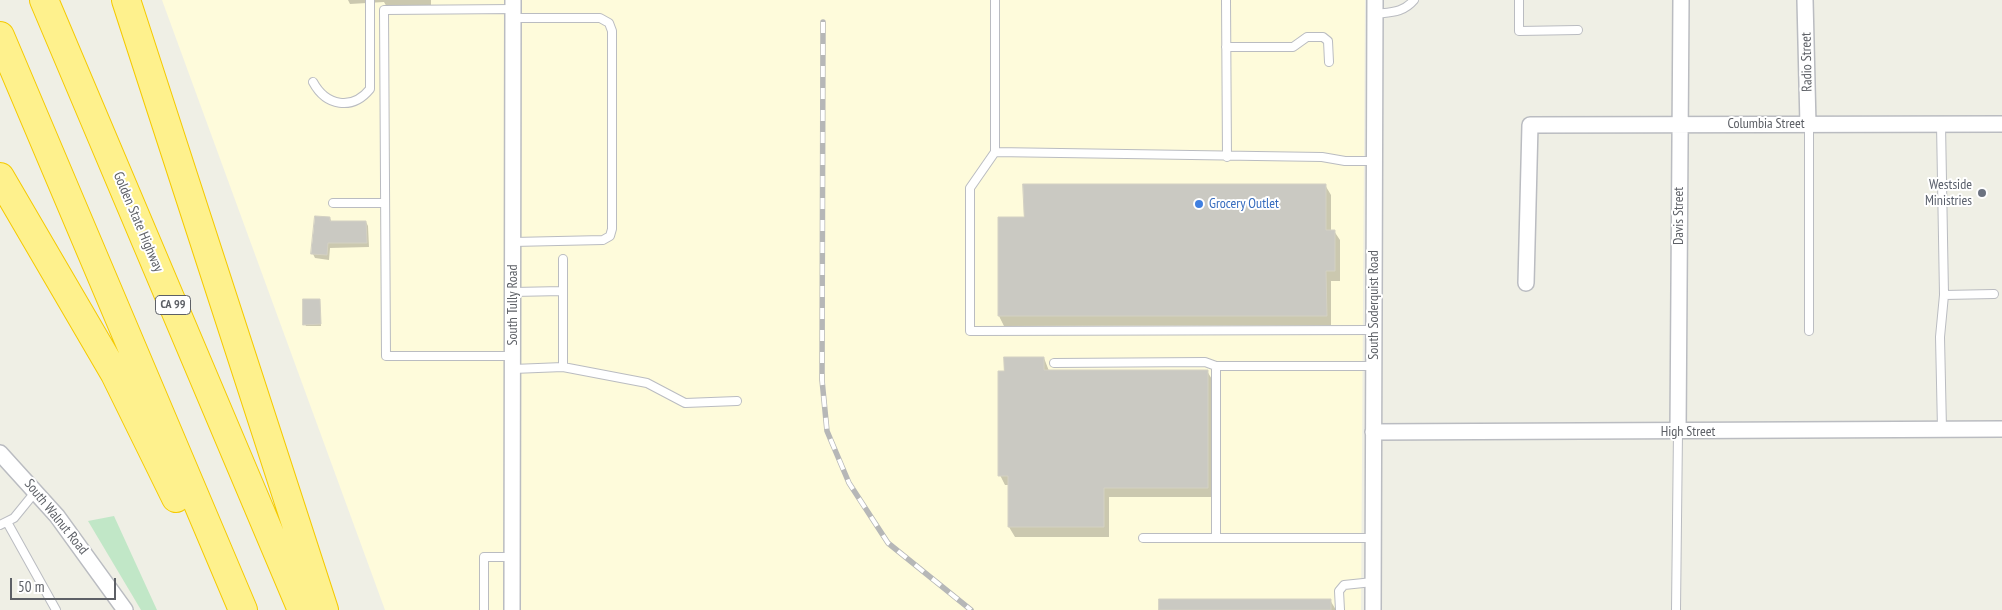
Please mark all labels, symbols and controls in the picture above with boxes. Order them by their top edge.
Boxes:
street label: Radio Street [1798,32,1816,92]
street label: Columbia Street [1727,116,1805,132]
street label: Golden State Highway [109,169,167,275]
place label: Westside Ministries [1925,177,1972,210]
street label: Davis Street [1671,187,1687,245]
marker: Westside Ministries [1976,187,1988,199]
place label: Grocery Outlet [1209,196,1279,212]
marker: Grocery Outlet [1193,198,1205,210]
street label: South Soderquist Road [1366,250,1382,360]
street label: South Tully Road [505,265,521,345]
road number: CA 99 [156,296,190,314]
street label: High Street [1661,424,1715,440]
street label: South Walnut Road [21,476,91,558]
scale bar [12,568,119,600]
text: 50 m [18,577,44,596]

